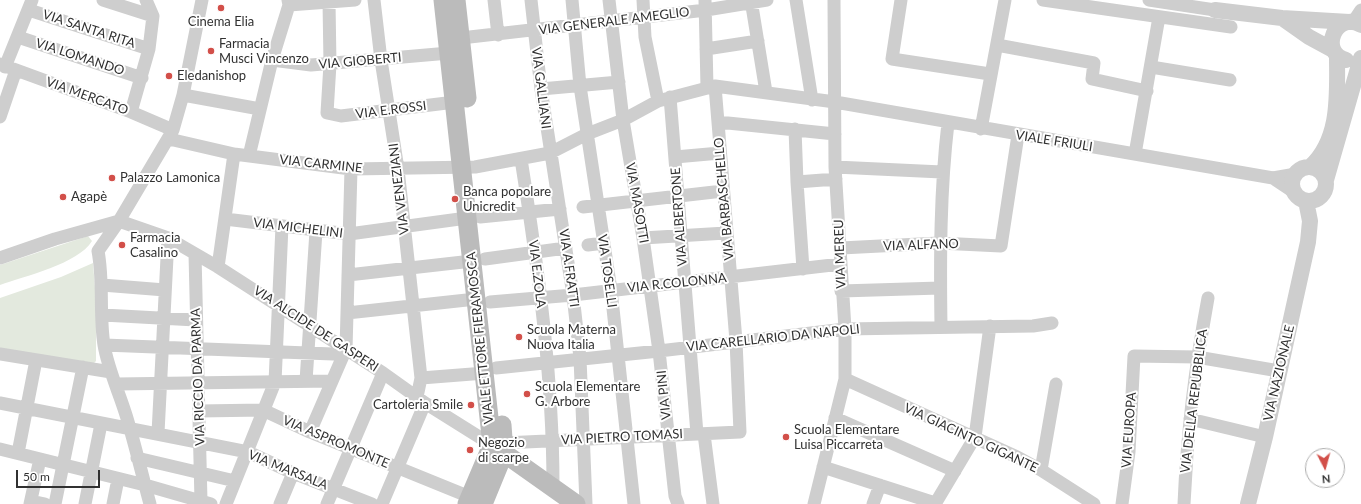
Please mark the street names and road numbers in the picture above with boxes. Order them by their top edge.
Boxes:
street label: VIA GENERALE AMEGLIO [538,4,690,38]
street label: VIA SANTA RITA [41,7,137,51]
street label: VIA LOMANDO [34,35,126,79]
street label: VIA GALLIANI [528,46,554,130]
street label: VIA GIOBERTI [318,50,402,72]
street label: VIA MERCATO [44,74,130,118]
street label: VIA E.ROSSI [355,98,427,122]
street label: VIALE FRIULI [1014,127,1094,155]
street label: VIA BARBASCHELLO [711,137,737,261]
street label: VIA VENEZIANI [386,142,412,236]
street label: VIA CARMINE [279,152,363,176]
street label: VIA MASOTTI [622,162,652,244]
street label: VIA ALBERTONE [668,167,690,267]
street label: VIA MICHELINI [252,215,344,241]
street label: VIA MEREU [831,219,849,289]
street label: VIA A.FRATTI [556,228,582,308]
street label: VIA TOSELLI [594,233,620,309]
street label: VIA ALFANO [883,236,959,254]
street label: VIA E.ZOLA [525,239,549,309]
street label: VIALE ETTORE FIERAMOSCA [463,251,497,425]
street label: VIA R.COLONNA [627,270,727,296]
street label: VIA ALCIDE DE GASPERI [251,283,381,375]
street label: VIA RICCIO DA PARMA [188,308,208,446]
street label: VIA CARELLARIO DA NAPOLI [685,321,861,355]
street label: VIA NAZIONALE [1260,323,1298,423]
street label: VIA DELLA REPUBBLICA [1177,328,1211,474]
street label: VIA PINI [654,370,674,420]
street label: VIA EUROPA [1119,392,1139,468]
street label: VIA GIACINTO GIGANTE [902,400,1040,476]
street label: VIA ASPROMONTE [280,412,392,472]
street label: VIA PIETRO TOMASI [561,426,683,448]
street label: VIA MARSALA [246,447,330,493]

